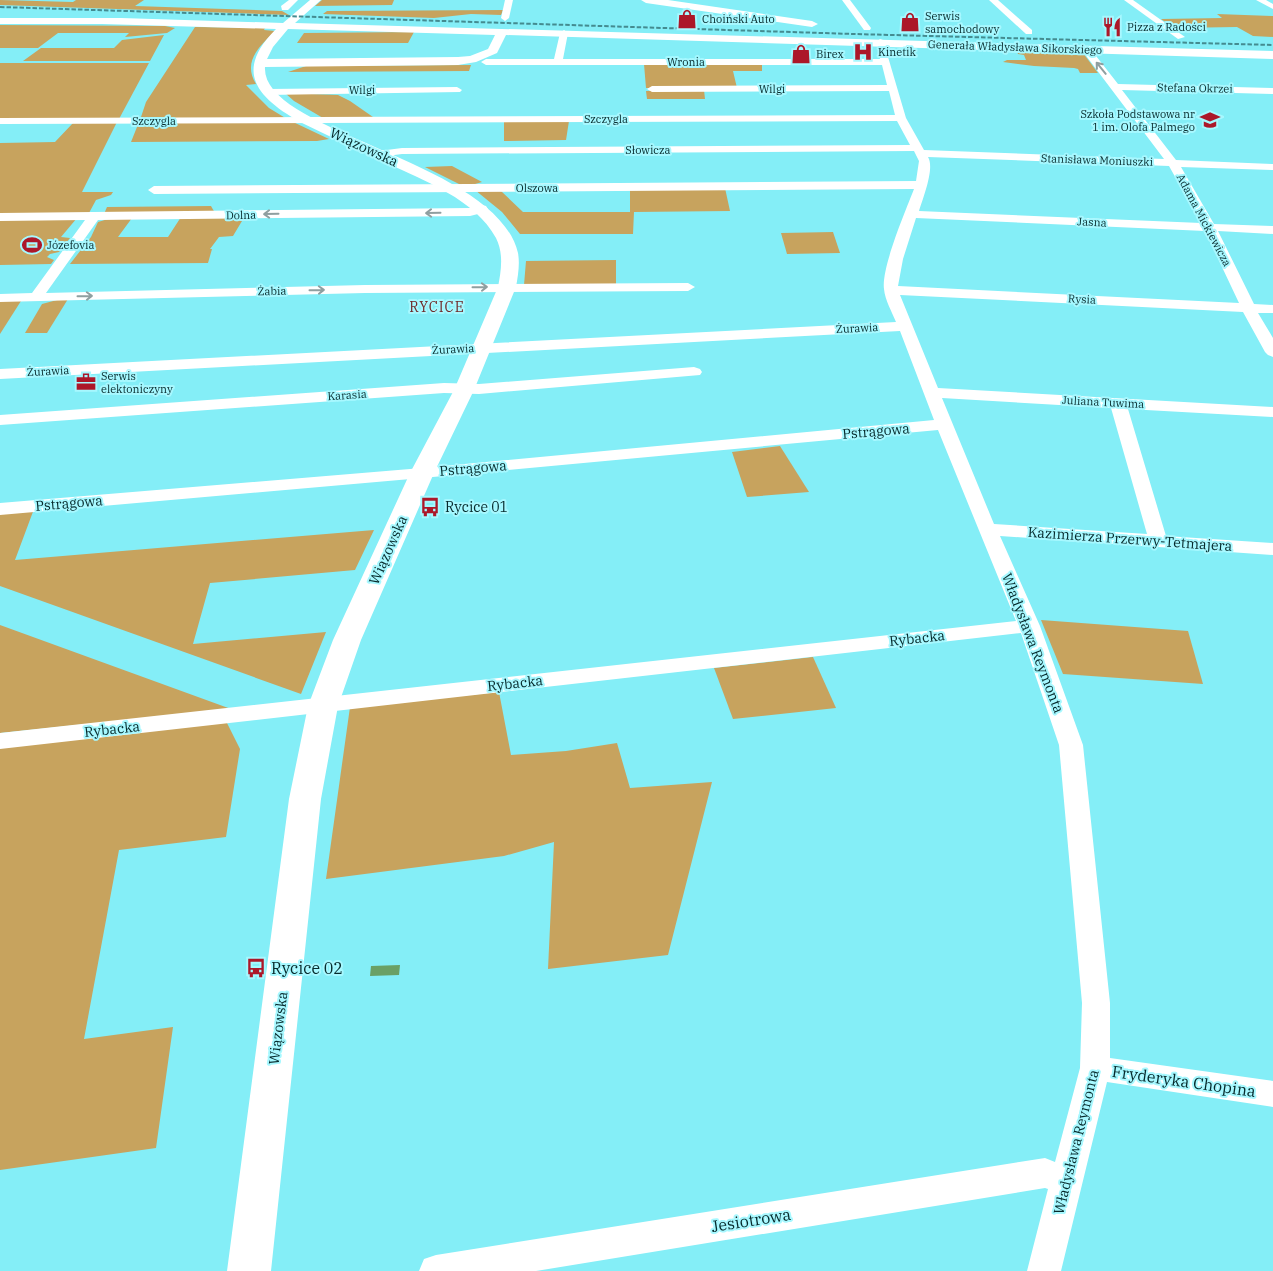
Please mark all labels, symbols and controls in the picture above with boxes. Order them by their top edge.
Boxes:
shop icon: Choiński Auto [676,8,698,30]
place label: Serwis samochodowy [925,9,1000,36]
shop icon: Serwis samochodowy [899,11,921,33]
place label: Choiński Auto [702,12,775,26]
restaurant icon: Pizza z Radości [1101,16,1123,38]
place label: Pizza z Radości [1127,20,1207,34]
street label: Generała Władysława Sikorskiego [928,37,1102,57]
hospital icon: Kinetik [852,41,874,63]
shop icon: Birex [790,43,812,65]
place label: Kinetik [878,45,917,59]
place label: Birex [816,47,844,61]
street label: Wronia [667,55,705,69]
one-way arrow [1096,61,1107,74]
street label: Stefana Okrzei [1157,80,1233,96]
street label: Wilgi [759,82,786,96]
street label: Wilgi [349,83,376,97]
place label: Szkoła Podstawowa nr 1 im. Olofa Palmego [1080,107,1195,134]
school or university icon: Szkoła Podstawowa nr 1 im. Olofa Palmego [1199,109,1221,131]
street label: Szczygla [584,112,628,126]
street label: Szczygla [132,114,176,128]
street label: Wiązowska [327,123,402,171]
street label: Słowicza [625,143,671,157]
street label: Stanisława Moniuszki [1041,151,1154,169]
street label: Adama Mickiewicza [1174,171,1234,269]
street label: Olszowa [516,181,558,195]
street label: Dolna [226,208,256,222]
one-way arrow [426,208,442,217]
one-way arrow [263,209,280,219]
street label: Jasna [1077,214,1107,230]
sports icon: Józefovia [21,234,43,256]
place label: Józefovia [47,238,95,252]
one-way arrow [471,282,487,292]
street label: Żabia [257,284,287,298]
one-way arrow [308,285,325,295]
one-way arrow [76,291,93,301]
street label: Rysia [1068,291,1096,307]
district label: RYCICE [409,298,465,316]
street label: Żurawia [835,320,879,336]
street label: Żurawia [431,341,475,357]
street label: Żurawia [26,363,70,379]
place label: Serwis elektoniczyny [101,369,173,396]
office icon: Serwis elektoniczyny [75,371,97,393]
street label: Karasia [327,387,367,403]
street label: Juliana Tuwima [1061,393,1145,411]
street label: Pstrągowa [842,419,911,443]
street label: Pstrągowa [439,456,508,480]
street label: Pstrągowa [35,491,104,515]
bus stop icon: Rycice 01 [419,496,441,518]
place label: Rycice 01 [445,498,508,516]
street label: Wiązowska [365,512,411,587]
street label: Kazimierza Przerwy-Tetmajera [1027,523,1233,555]
street label: Władysława Reymonta [998,570,1068,716]
street label: Rybacka [888,626,946,650]
street label: Rybacka [486,671,544,695]
street label: Rybacka [83,717,141,741]
bus stop icon: Rycice 02 [245,957,267,979]
place label: Rycice 02 [271,958,343,978]
street label: Wiązowska [265,990,291,1066]
street label: Fryderyka Chopina [1111,1061,1257,1101]
street label: Władysława Reymonta [1049,1067,1103,1216]
street label: Jesiotrowa [710,1204,792,1236]

